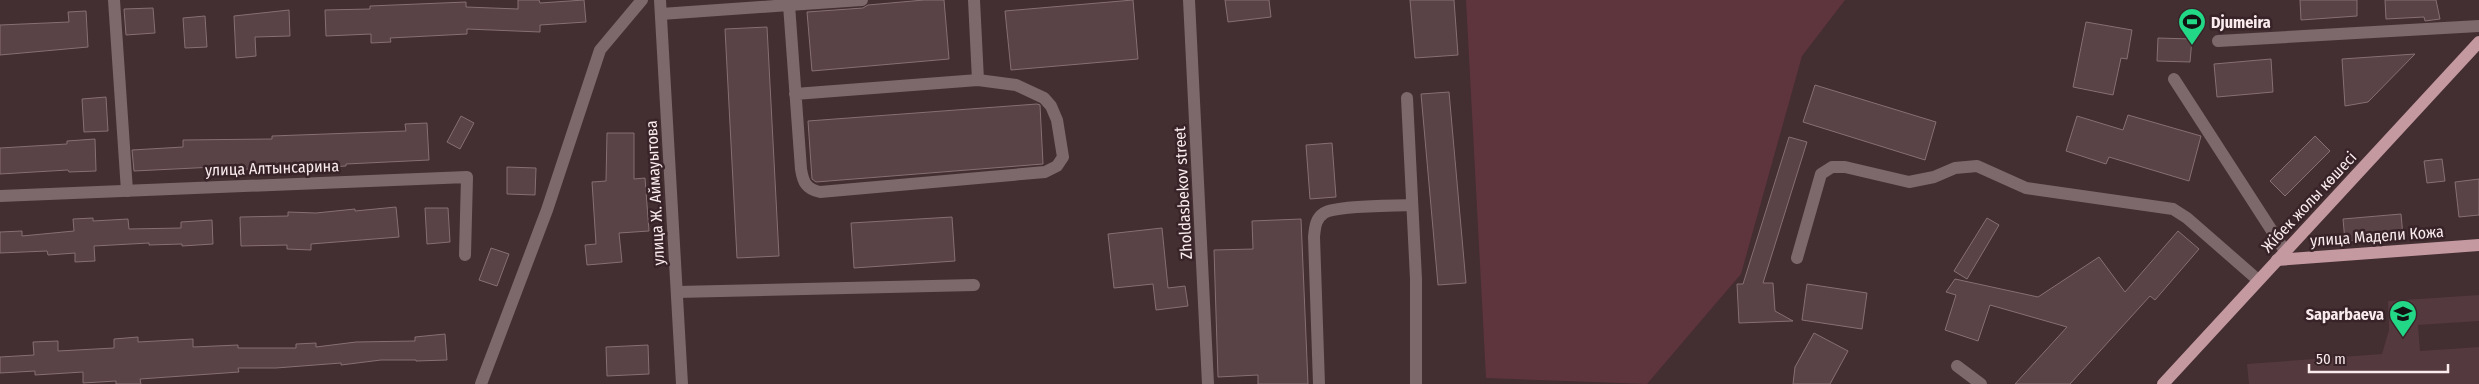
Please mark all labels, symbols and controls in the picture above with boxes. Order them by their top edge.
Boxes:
sports icon: Djumeira [2177,7,2207,46]
place label: Djumeira [2211,13,2271,32]
street label: улица Ж. Аймауытова [642,120,668,266]
street label: Zholdasbekov street [1170,125,1196,260]
street label: Жібек жолы көшесі [2258,148,2360,256]
street label: улица Алтынсарина [205,156,340,180]
street label: улица Мадели Кожа [2310,222,2445,250]
school or university icon: Saparbaeva [2388,299,2418,338]
place label: Saparbaeva [2306,305,2384,324]
scale bar [2309,342,2448,374]
text: 50 m [2316,350,2346,368]

